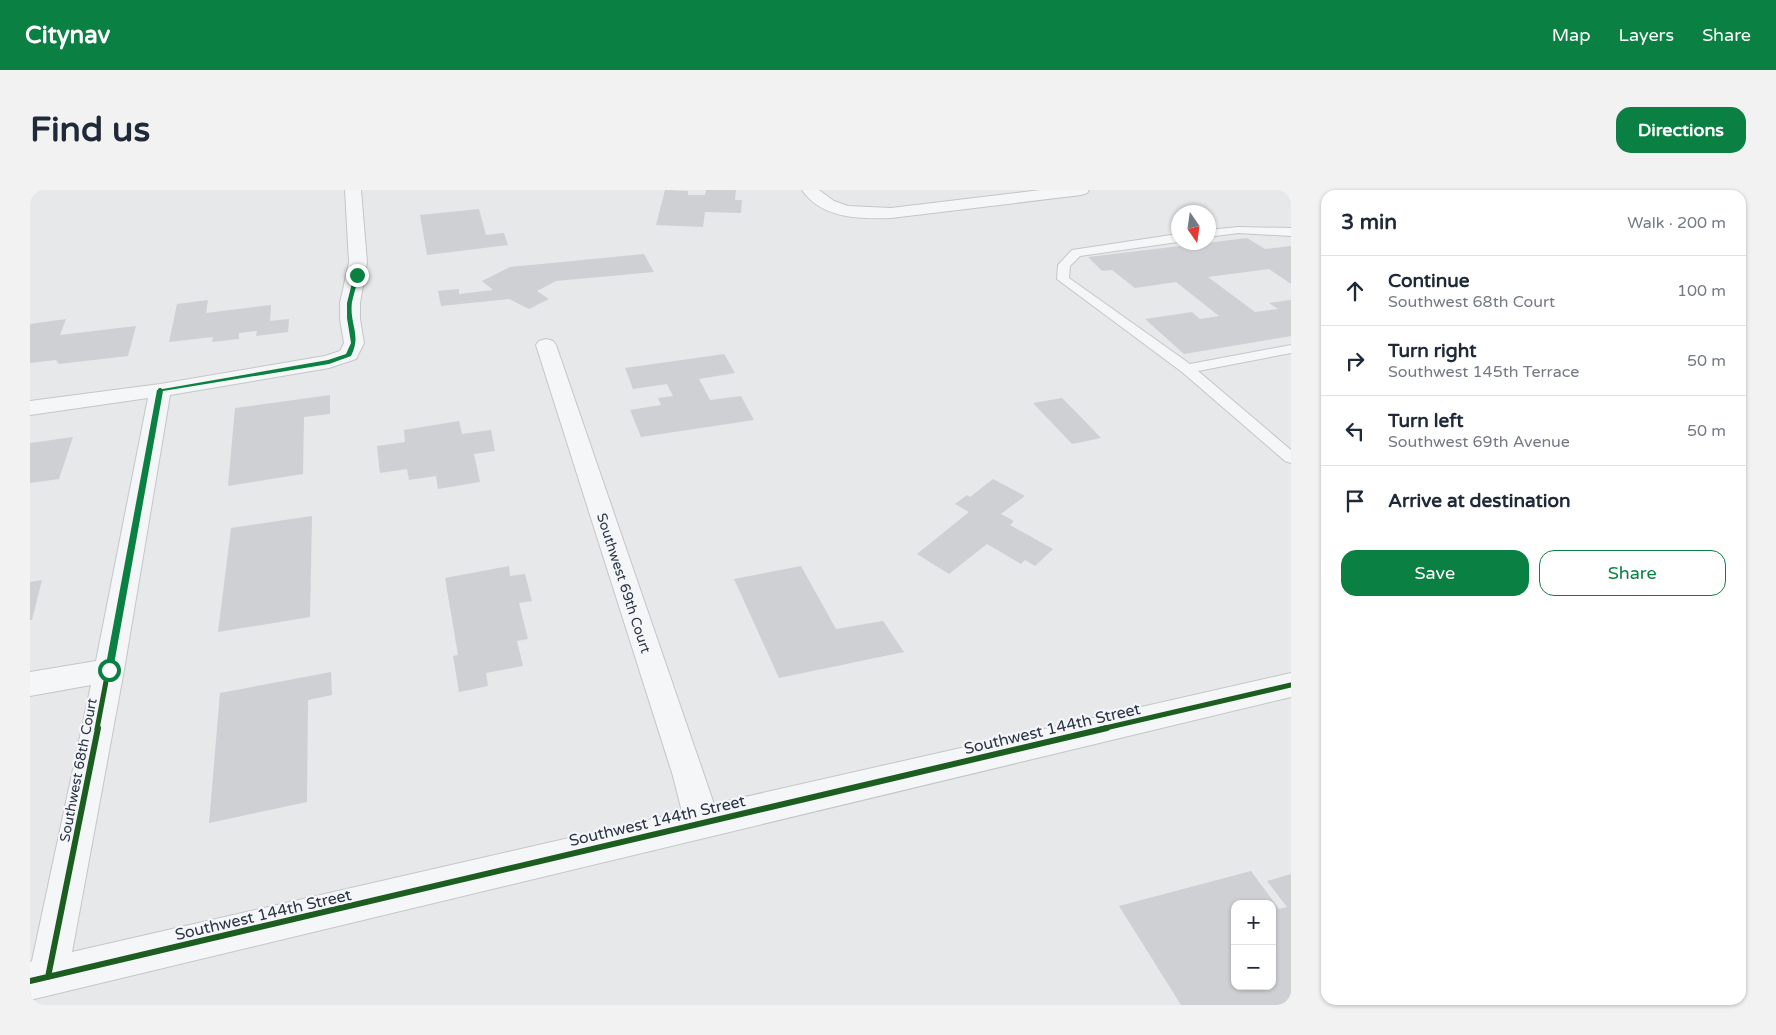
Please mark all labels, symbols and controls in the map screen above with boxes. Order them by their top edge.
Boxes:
text: Citynav [25,21,110,50]
text: Map [1552,24,1591,46]
text: Layers [1619,24,1674,46]
text: Share [1702,24,1751,46]
button: Directions [1616,107,1746,153]
text: Find us [30,109,150,151]
north arrow [1171,205,1216,250]
text: 3 min [1341,210,1397,235]
text: Walk · 200 m [1627,213,1726,233]
route end [346,264,369,287]
text: Continue [1388,270,1470,292]
icon: ahead [1341,277,1369,305]
text: 100 m [1677,281,1726,301]
text: Southwest 68th Court [1388,292,1555,312]
text: Turn right [1388,340,1476,362]
icon: right [1341,347,1369,375]
text: 50 m [1687,351,1726,371]
text: Southwest 145th Terrace [1388,362,1579,382]
text: Turn left [1388,410,1464,432]
icon: left [1341,417,1369,445]
text: 50 m [1687,421,1726,441]
text: Southwest 69th Avenue [1388,432,1570,452]
icon: arrive [1341,487,1369,515]
text: Arrive at destination [1388,490,1571,512]
street label: Southwest 69th Court [593,511,654,656]
button: Save [1341,550,1529,596]
button: Share [1539,550,1726,596]
route start [98,659,121,682]
street label: Southwest 68th Court [56,696,101,844]
street label: Southwest 144th Street [962,699,1142,759]
street label: Southwest 144th Street [567,791,747,851]
street label: Southwest 144th Street [173,885,353,945]
map controls [1231,900,1276,990]
button: + [1231,900,1276,945]
button: − [1231,945,1276,990]

